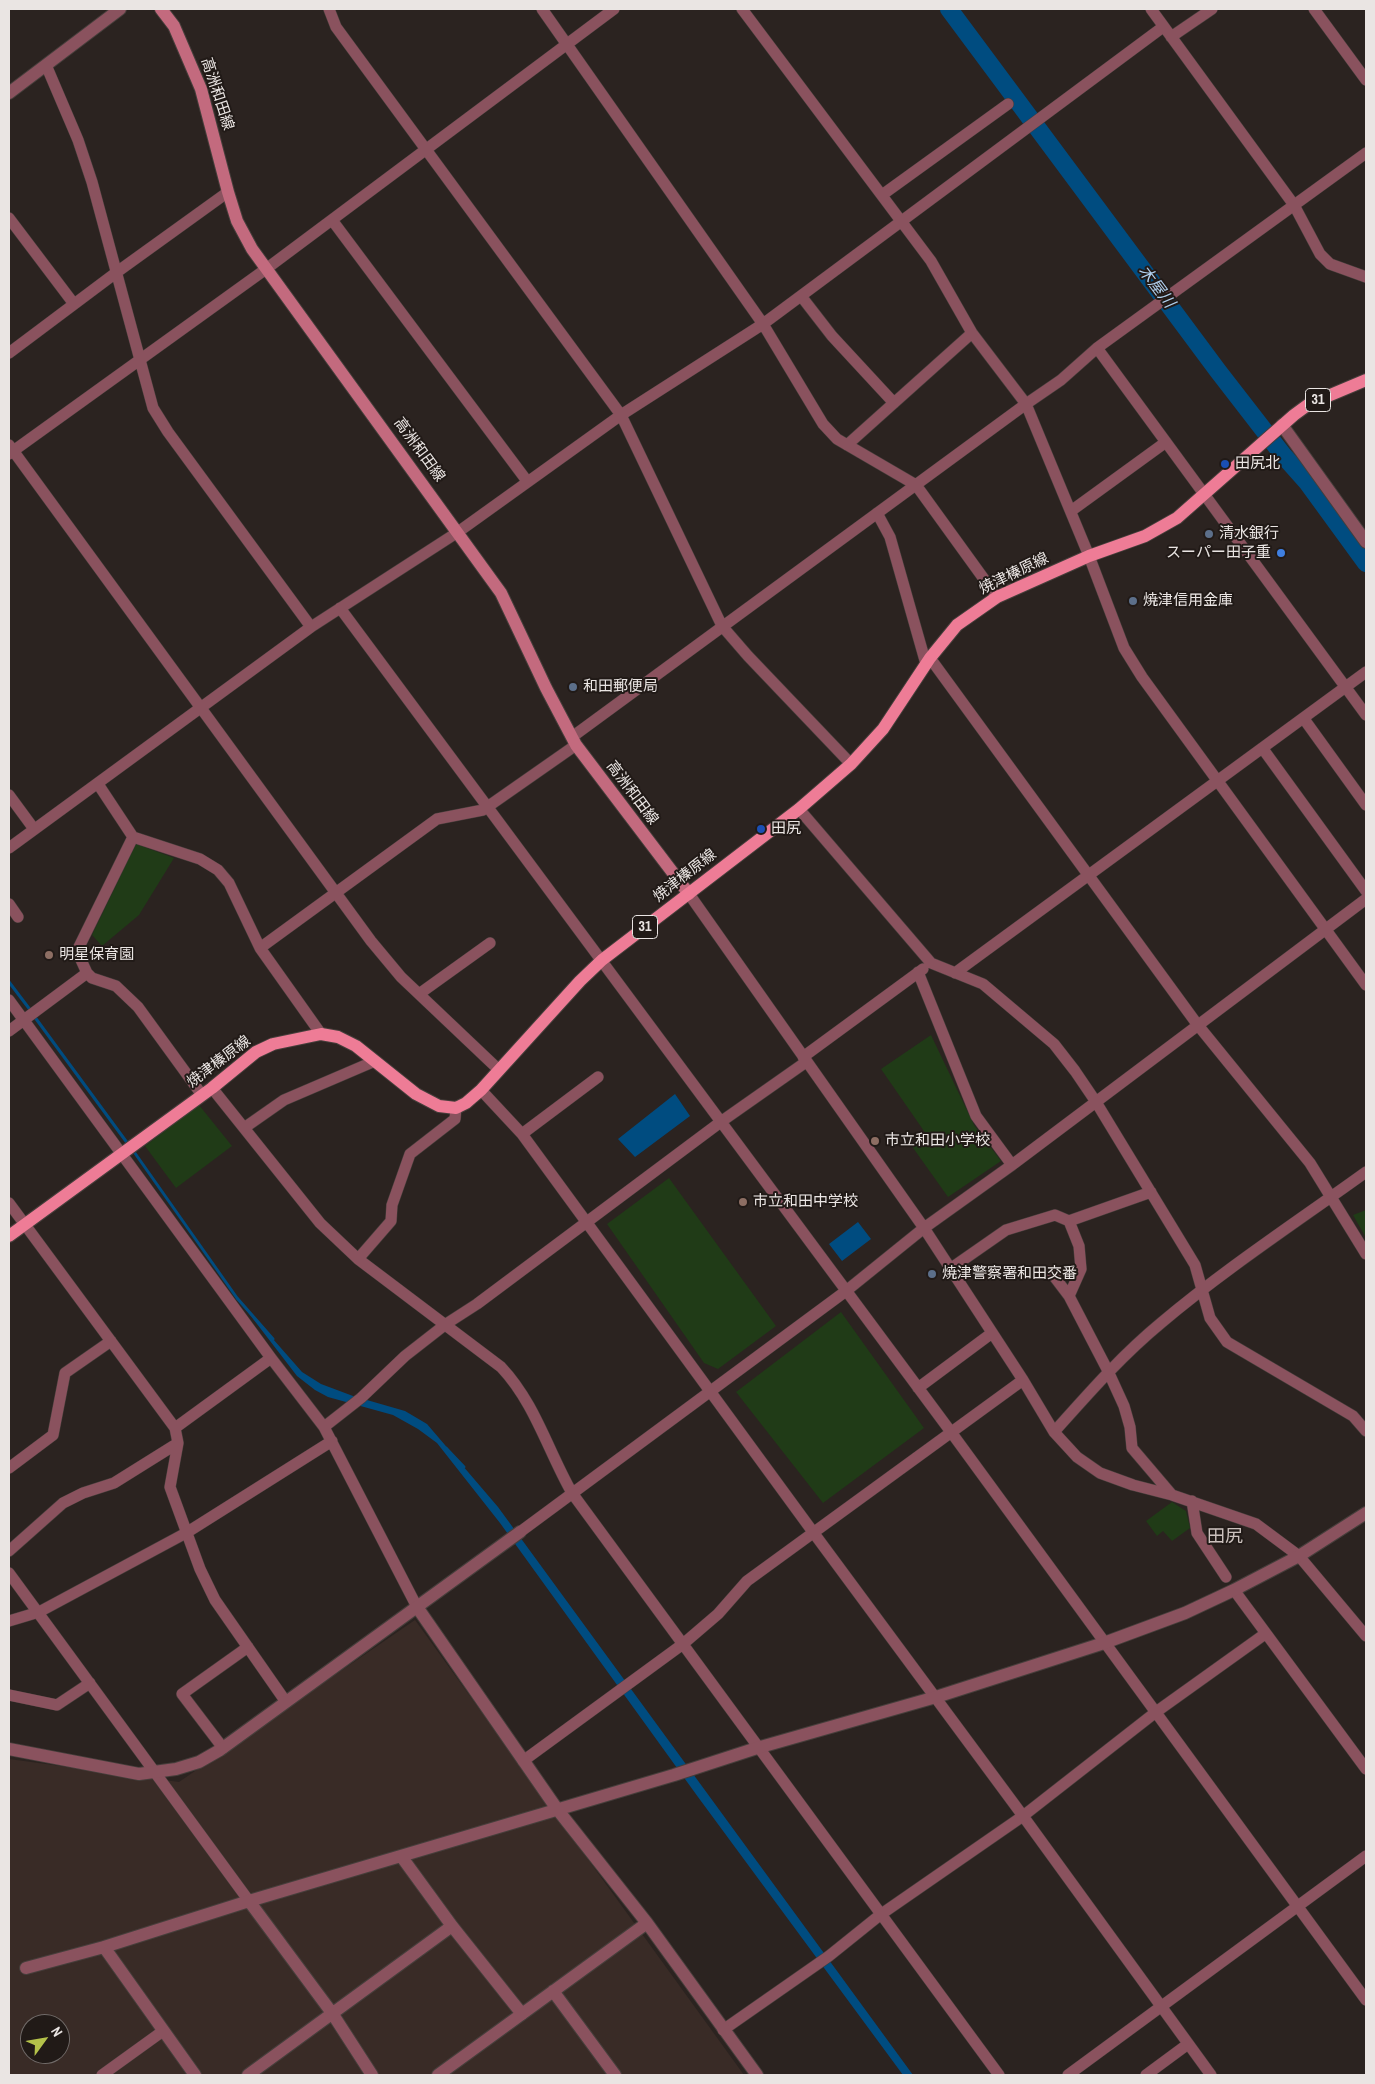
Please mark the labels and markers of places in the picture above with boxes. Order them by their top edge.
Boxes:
place label: 田尻北 [1235,455,1280,473]
marker: 田尻北 [1219,458,1231,470]
place label: 清水銀行 [1219,525,1279,543]
marker: 清水銀行 [1203,528,1215,540]
place label: スーパー田子重 [1166,544,1271,562]
marker: スーパー田子重 [1275,547,1287,559]
place label: 焼津信用金庫 [1143,592,1233,610]
marker: 焼津信用金庫 [1127,595,1139,607]
place label: 和田郵便局 [583,678,658,696]
marker: 和田郵便局 [567,681,579,693]
place label: 田尻 [771,820,801,838]
marker: 田尻 [755,823,767,835]
place label: 明星保育園 [59,946,134,964]
marker: 明星保育園 [43,949,55,961]
place label: 市立和田小学校 [885,1132,990,1150]
marker: 市立和田小学校 [869,1135,881,1147]
place label: 市立和田中学校 [753,1193,858,1211]
marker: 市立和田中学校 [737,1196,749,1208]
place label: 焼津警察署和田交番 [942,1265,1077,1283]
marker: 焼津警察署和田交番 [926,1268,938,1280]

